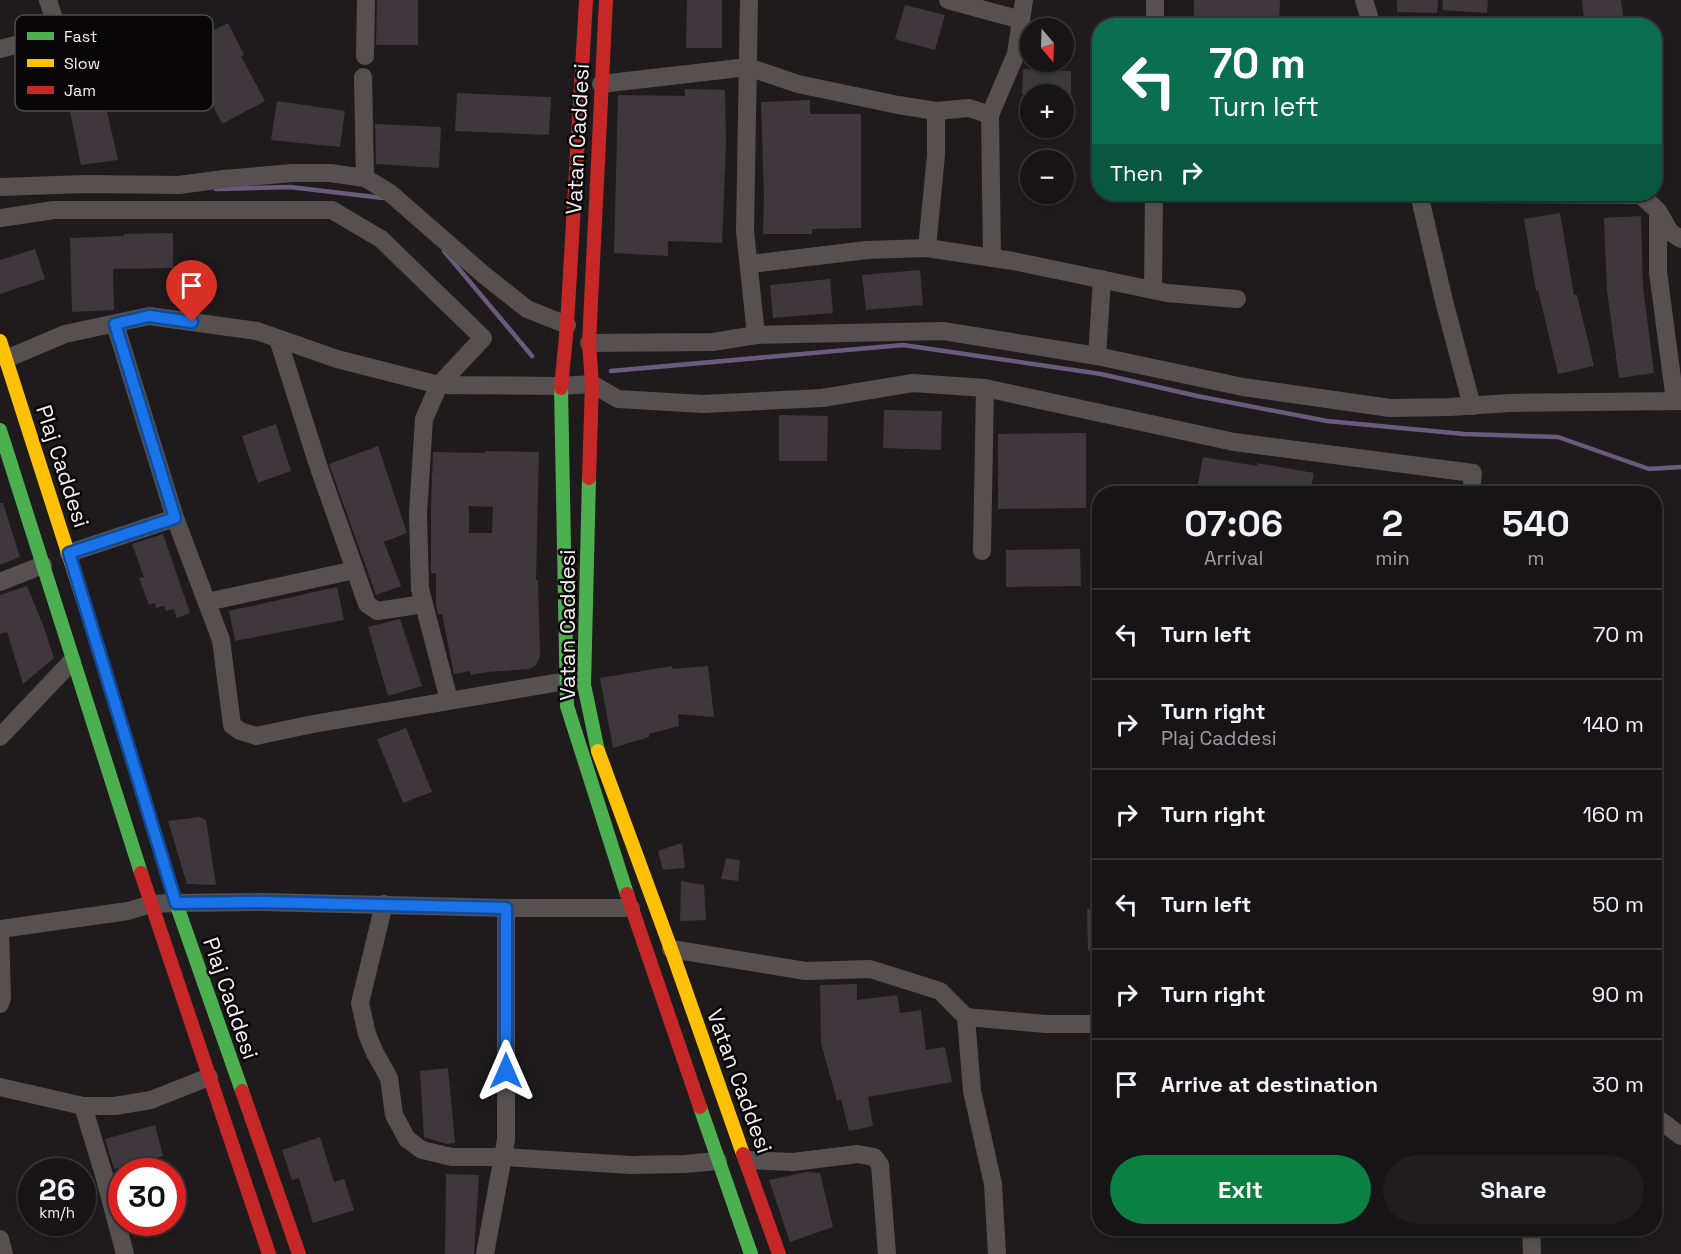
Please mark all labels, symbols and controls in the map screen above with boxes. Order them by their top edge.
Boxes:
legend [15,15,213,111]
north arrow [1020,18,1074,72]
map controls [1020,18,1074,204]
text: Fast [64,26,97,47]
text: 70 m [1209,37,1306,90]
icon: left [1110,42,1188,120]
text: Slow [64,53,100,74]
street label: Vatan Caddesi [559,63,595,215]
text: Jam [64,80,96,101]
button: + [1020,84,1074,138]
text: Turn left [1209,89,1319,124]
button: − [1020,150,1074,204]
icon: right [1175,156,1208,189]
text: Then [1110,159,1163,187]
pin [166,260,217,322]
icon: arrive [175,269,208,302]
street label: Plaj Caddesi [30,401,96,531]
text: 07:06 [1184,501,1283,547]
text: 2 [1382,501,1403,547]
text: 540 [1502,501,1570,547]
text: Arrival [1204,545,1263,571]
text: min [1375,545,1410,571]
text: m [1527,545,1544,571]
street label: Vatan Caddesi [553,549,581,701]
icon: left [1110,618,1143,651]
text: Turn left [1161,620,1251,648]
text: 70 m [1593,620,1644,648]
text: Turn right [1161,697,1266,725]
icon: right [1110,708,1143,741]
text: 140 m [1582,710,1644,738]
text: Plaj Caddesi [1161,725,1277,751]
icon: right [1110,798,1143,831]
text: Turn right [1161,800,1266,828]
text: 160 m [1583,800,1644,828]
icon: left [1110,888,1143,921]
text: Turn left [1161,890,1251,918]
text: 50 m [1592,890,1644,918]
street label: Plaj Caddesi [197,933,265,1063]
icon: right [1110,978,1143,1011]
text: Turn right [1161,980,1266,1008]
text: 90 m [1592,980,1644,1008]
street label: Vatan Caddesi [701,1005,779,1157]
position arrow [474,1039,538,1103]
icon: arrive [1110,1068,1143,1101]
text: Arrive at destination [1161,1070,1378,1098]
text: 30 m [1592,1070,1644,1098]
button: Exit [1110,1155,1371,1224]
button: Share [1383,1155,1644,1224]
speed limit sign: 30 [108,1158,186,1236]
text: 26 [39,1170,75,1209]
text: km/h [39,1203,75,1222]

